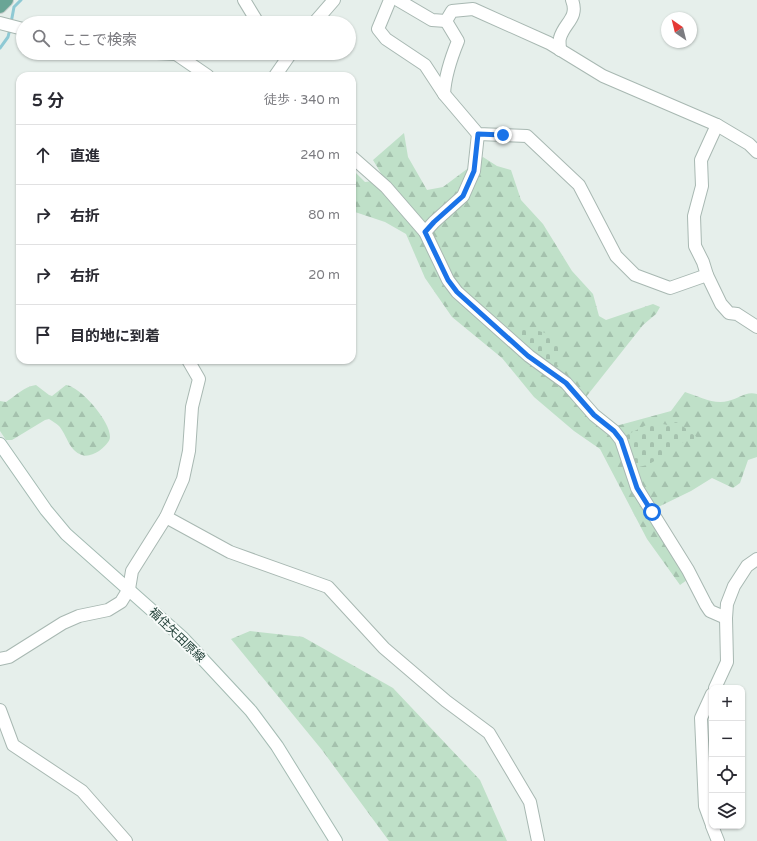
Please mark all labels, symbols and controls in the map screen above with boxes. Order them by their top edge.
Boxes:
north arrow [661,12,697,48]
search box [16,16,356,60]
icon: search [30,27,52,49]
text: ここで検索 [62,31,137,49]
text: 5 分 [32,90,64,111]
text: 徒歩 · 340 m [264,92,340,108]
route end [494,126,512,144]
icon: ahead [32,144,54,166]
text: 直進 [70,147,100,165]
text: 240 m [300,147,340,163]
icon: right [32,204,54,226]
text: 右折 [70,207,100,225]
text: 80 m [308,207,340,223]
icon: right [32,264,54,286]
text: 右折 [70,267,100,285]
text: 20 m [308,267,340,283]
icon: arrive [32,324,54,346]
text: 目的地に到着 [70,327,160,345]
route start [643,503,661,521]
street label: 福住矢田原線 [146,605,208,665]
map controls [709,685,745,829]
button: + [709,685,745,721]
button: − [709,721,745,757]
button: locate [709,757,745,793]
button: layers [709,793,745,829]

